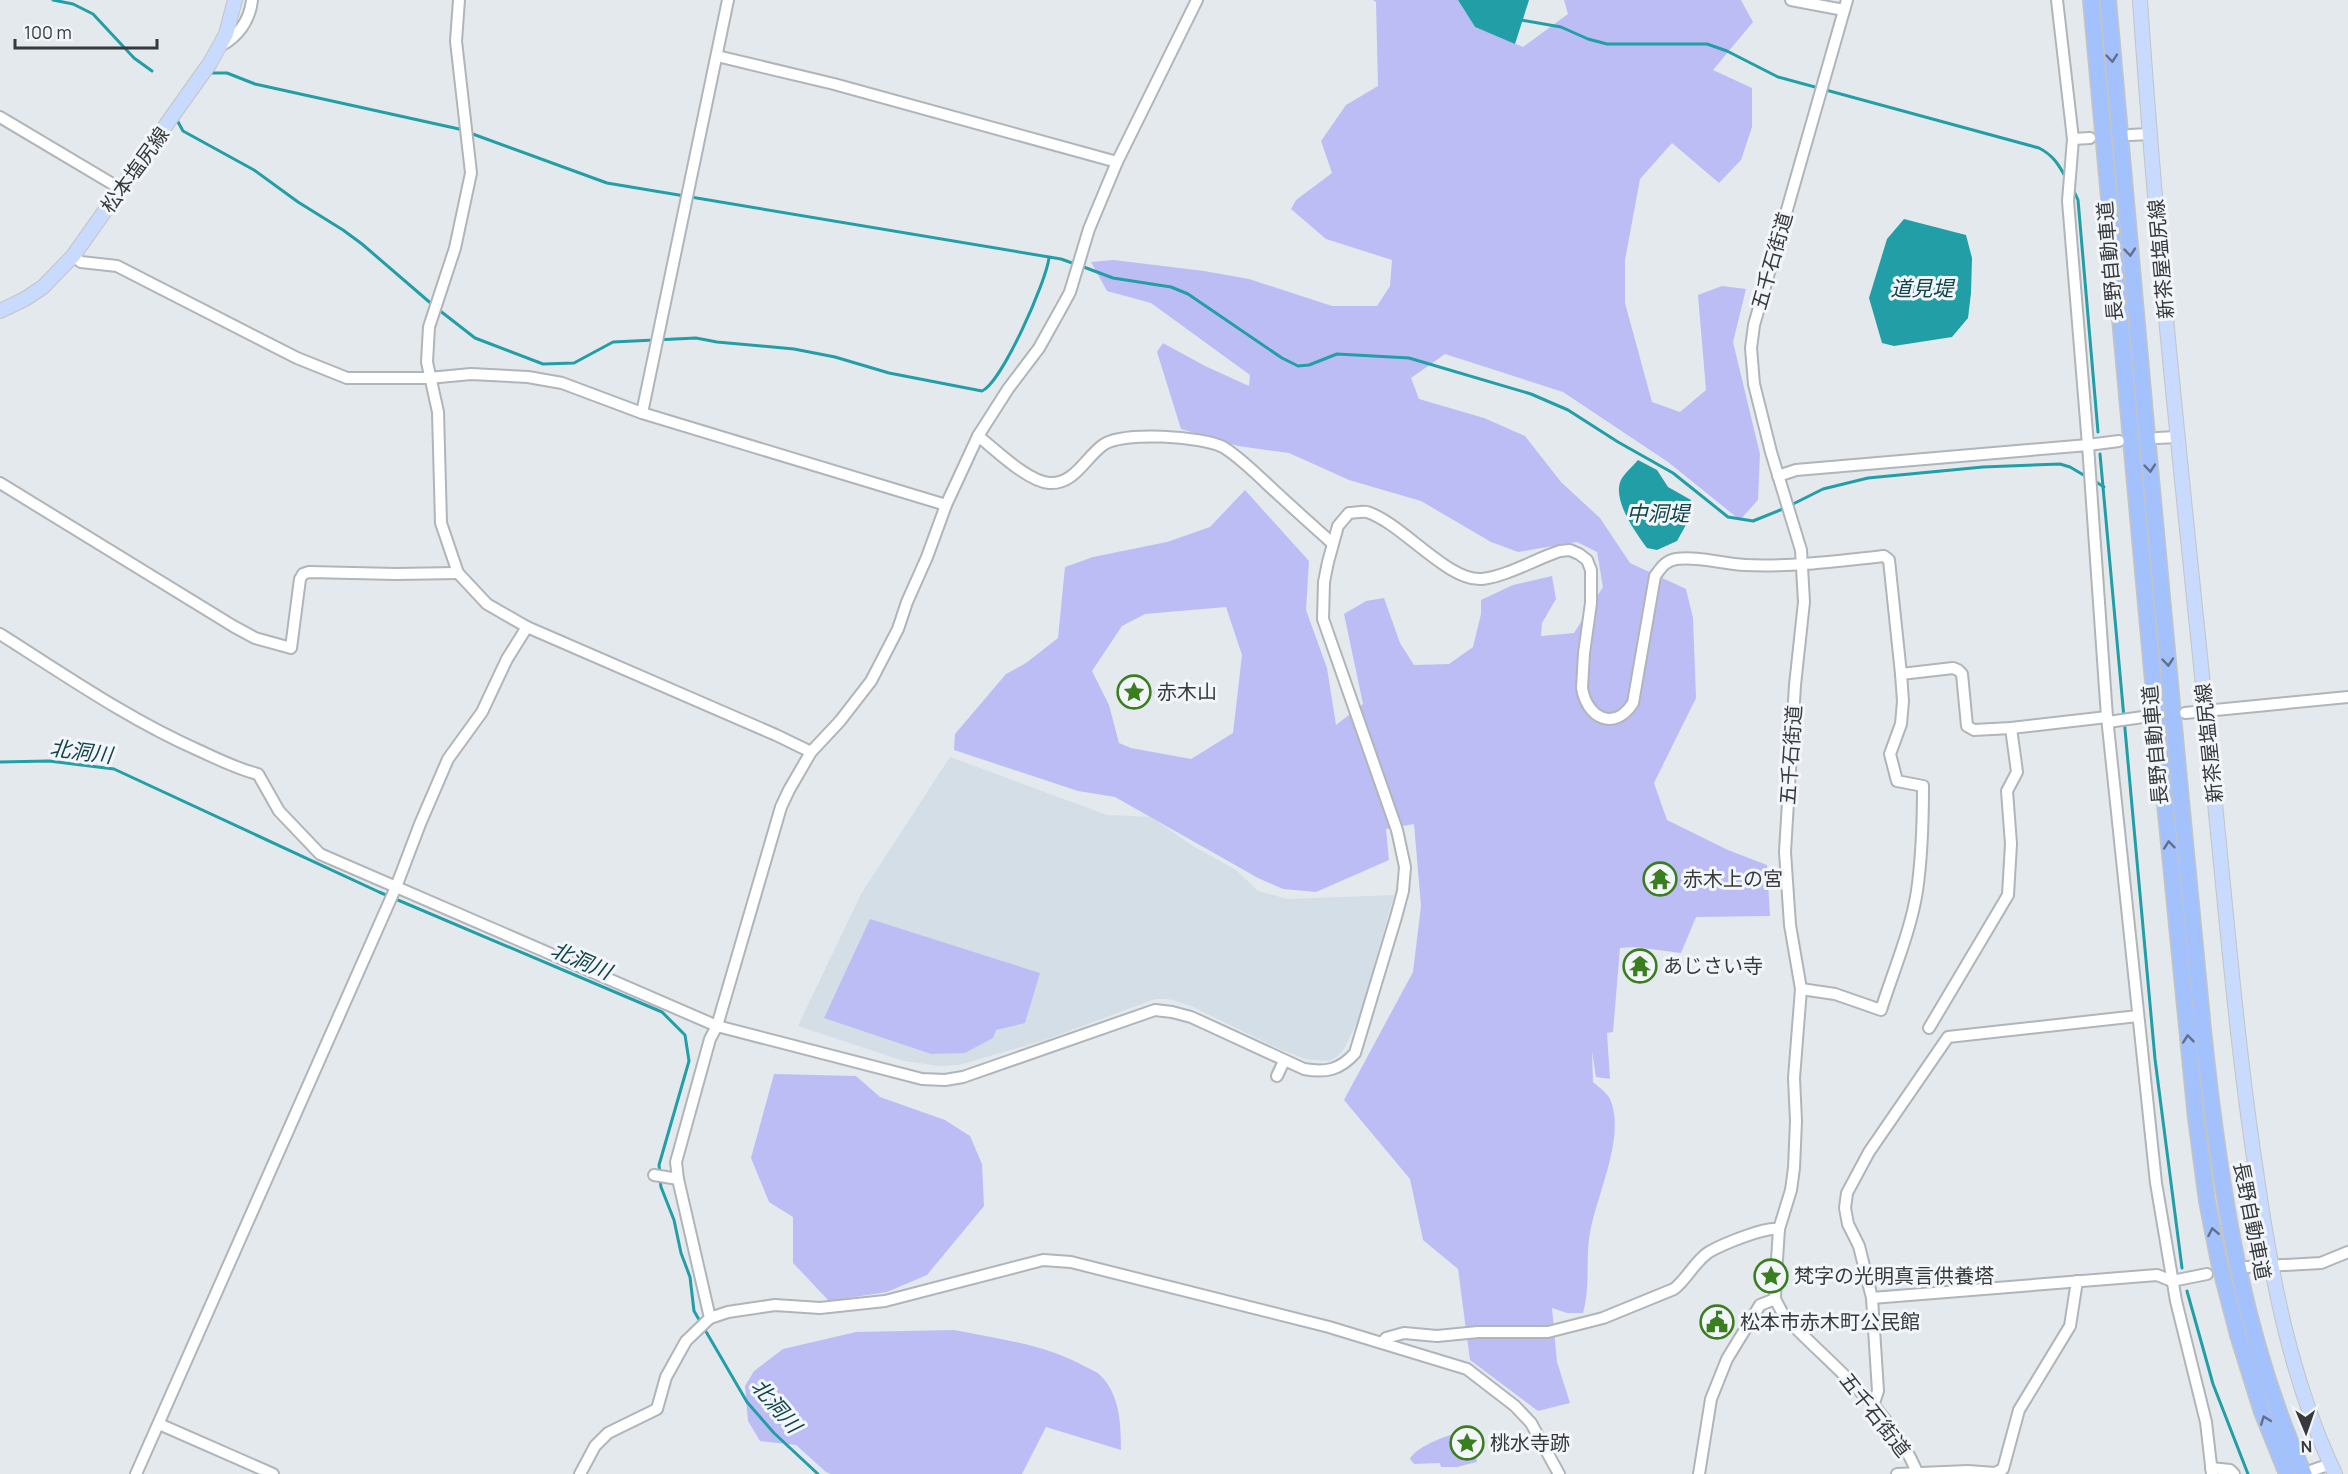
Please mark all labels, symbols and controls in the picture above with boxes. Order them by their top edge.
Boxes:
scale bar [15,12,158,50]
text: 100 m [24,20,72,44]
one-way arrow [2106,54,2119,63]
street label: 松本塩尻線 [94,121,175,218]
street label: 新茶屋塩尻線 [2142,198,2179,320]
street label: 長野自動車道 [2091,200,2128,322]
street label: 五千石街道 [1745,209,1798,313]
one-way arrow [2123,248,2136,257]
water label: 道見堤 [1891,274,1955,302]
one-way arrow [2143,463,2156,472]
water label: 中洞堤 [1627,499,1691,527]
one-way arrow [2161,657,2174,666]
place icon: 赤木山 [1116,674,1152,710]
place label: 赤木山 [1157,678,1217,705]
street label: 新茶屋塩尻線 [2189,682,2228,804]
street label: 長野自動車道 [2136,684,2173,806]
street label: 五千石街道 [1774,704,1807,806]
water label: 北洞川 [48,733,116,769]
one-way arrow [2163,840,2176,849]
temple icon: 赤木上の宮 [1642,861,1678,897]
place label: 赤木上の宮 [1683,865,1783,892]
water label: 北洞川 [547,935,618,986]
temple icon: あじさい寺 [1622,948,1658,984]
place label: あじさい寺 [1663,952,1763,979]
one-way arrow [2182,1034,2195,1043]
street label: 長野自動車道 [2228,1159,2277,1282]
one-way arrow [2207,1227,2220,1237]
place icon: 梵字の光明真言供養塔 [1753,1258,1789,1294]
place label: 梵字の光明真言供養塔 [1794,1262,1994,1289]
public building icon: 松本市赤木町公民館 [1699,1304,1735,1340]
place label: 松本市赤木町公民館 [1740,1308,1920,1335]
street label: 五千石街道 [1834,1367,1917,1462]
water label: 北洞川 [746,1372,809,1440]
north arrow [2276,1402,2336,1462]
one-way arrow [2260,1415,2272,1426]
place icon: 桃水寺跡 [1449,1425,1485,1461]
place label: 桃水寺跡 [1490,1429,1570,1456]
text: N [2300,1436,2313,1458]

